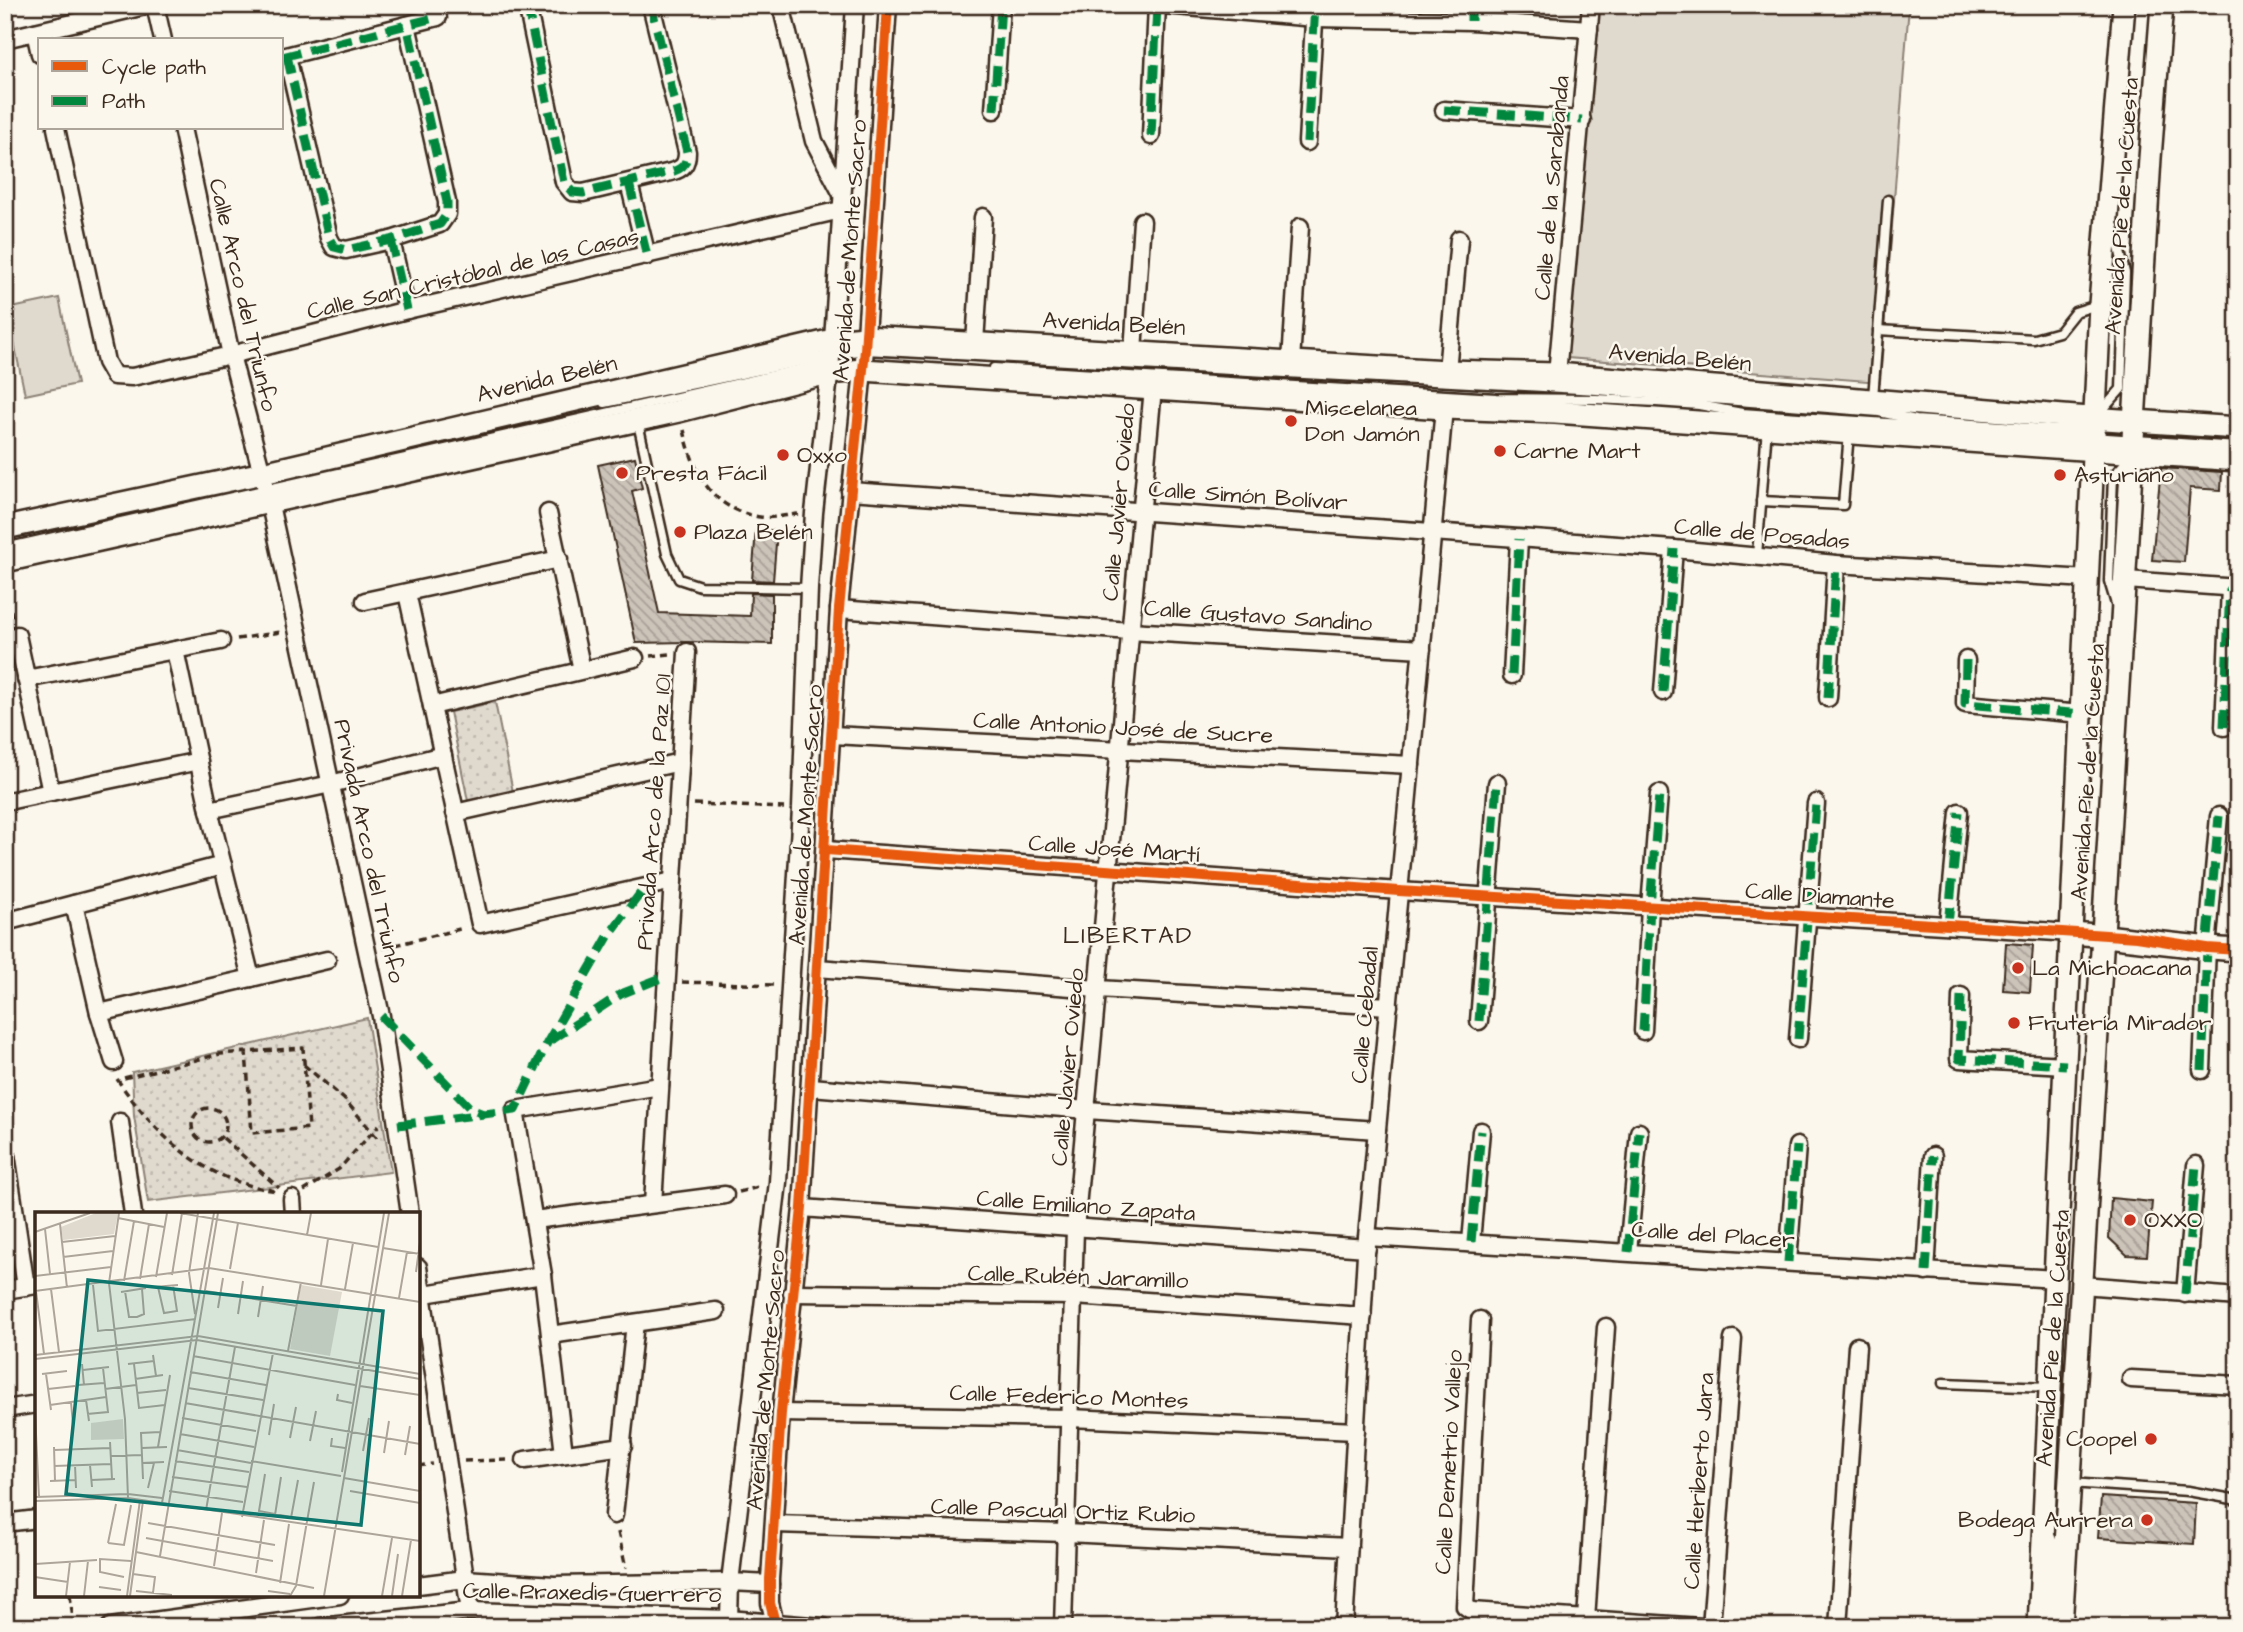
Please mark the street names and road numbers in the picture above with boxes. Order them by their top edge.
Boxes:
street label: Calle de la Sarabanda [1526,74,1578,302]
street label: Avenida Pie de la Cuesta [2097,76,2147,336]
street label: Avenida de Monte Sacro [825,118,875,381]
street label: Calle Arco del Triunfo [201,175,285,415]
street label: Calle San Cristóbal de las Casas [304,220,642,328]
street label: Avenida Belén [1042,304,1186,344]
street label: Avenida Belén [1607,336,1753,380]
street label: Avenida Belén [474,347,620,411]
street label: Calle Javier Oviedo [1094,402,1144,602]
street label: Calle Simón Bolívar [1147,473,1349,519]
street label: Calle de Posadas [1673,510,1851,558]
street label: Calle Gustavo Sandino [1143,592,1373,640]
street label: Avenida Pie de la Cuesta [2063,642,2113,902]
street label: Privada Arco de la Paz 101 [628,673,680,951]
street label: Avenida de Monte Sacro [781,683,831,946]
street label: Calle Antonio José de Sucre [972,704,1274,752]
street label: Privada Arco del Triunfo [325,716,413,986]
street label: Calle José Martí [1027,827,1201,871]
street label: Calle Diamante [1744,875,1896,917]
street label: Calle Cebadal [1343,945,1387,1085]
street label: Calle Javier Oviedo [1043,967,1093,1167]
street label: Calle Emiliano Zapata [975,1182,1197,1230]
street label: Avenida Pie de la Cuesta [2028,1208,2078,1468]
street label: Calle del Placer [1630,1213,1796,1257]
street label: Avenida de Monte Sacro [739,1248,793,1512]
street label: Calle Rubén Jaramillo [967,1257,1189,1297]
street label: Calle Demetrio Vallejo [1427,1349,1471,1575]
street label: Calle Heriberto Jara [1675,1371,1723,1590]
street label: Calle Federico Montes [949,1377,1189,1417]
street label: Calle Pascual Ortiz Rubio [930,1490,1196,1532]
street label: Calle Praxedis Guerrero [462,1575,722,1611]

